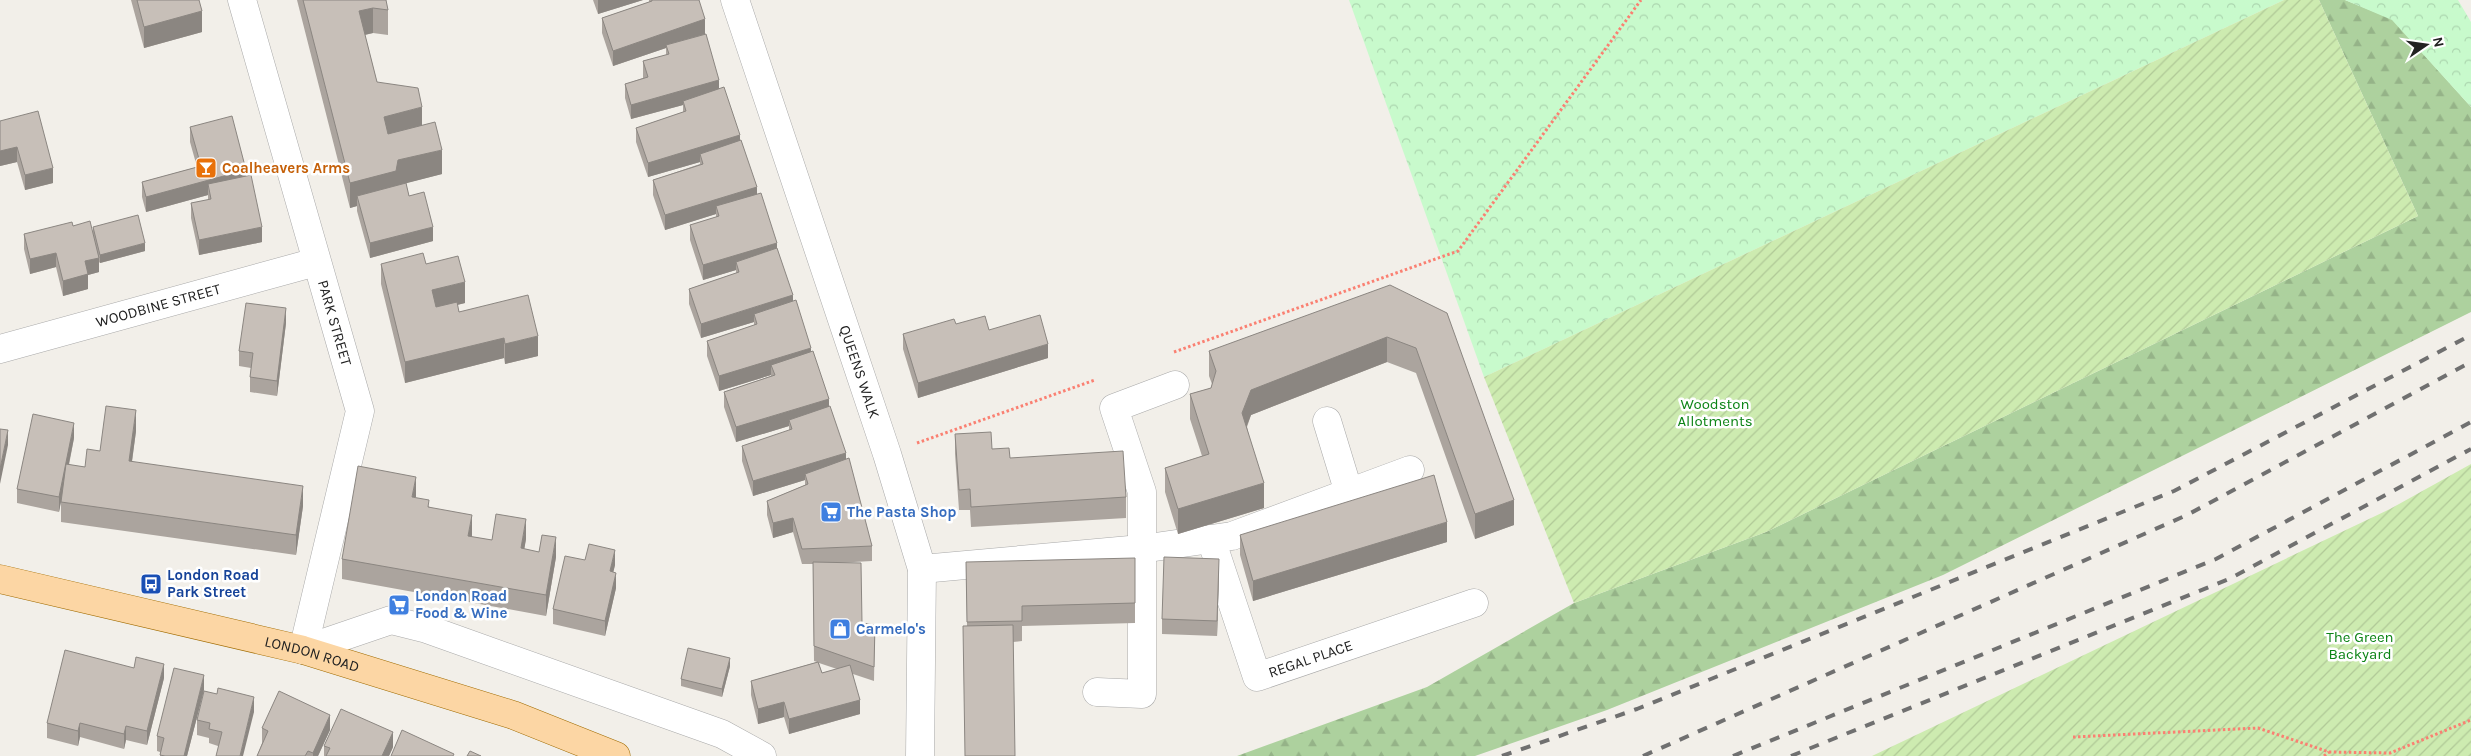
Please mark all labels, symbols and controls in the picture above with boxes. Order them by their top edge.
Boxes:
north arrow [2401,20,2451,70]
text: N [2429,35,2448,49]
bar icon: Coalheavers Arms [194,156,218,180]
place label: Coalheavers Arms [222,159,350,177]
street label: PARK STREET [314,278,356,368]
street label: WOODBINE STREET [94,280,223,331]
street label: QUEENS WALK [836,323,883,421]
park label: Woodston Allotments [1677,395,1753,430]
supermarket icon: The Pasta Shop [819,500,843,524]
place label: The Pasta Shop [847,503,957,521]
place label: London Road Park Street [167,566,259,601]
bus stop icon: London Road Park Street [139,572,163,596]
place label: London Road Food & Wine [415,587,507,622]
supermarket icon: London Road Food & Wine [387,593,411,617]
shop icon: Carmelo's [828,617,852,641]
place label: Carmelo's [856,620,926,638]
park label: The Green Backyard [2326,628,2394,663]
street label: LONDON ROAD [263,632,362,676]
street label: REGAL PLACE [1266,636,1355,681]

